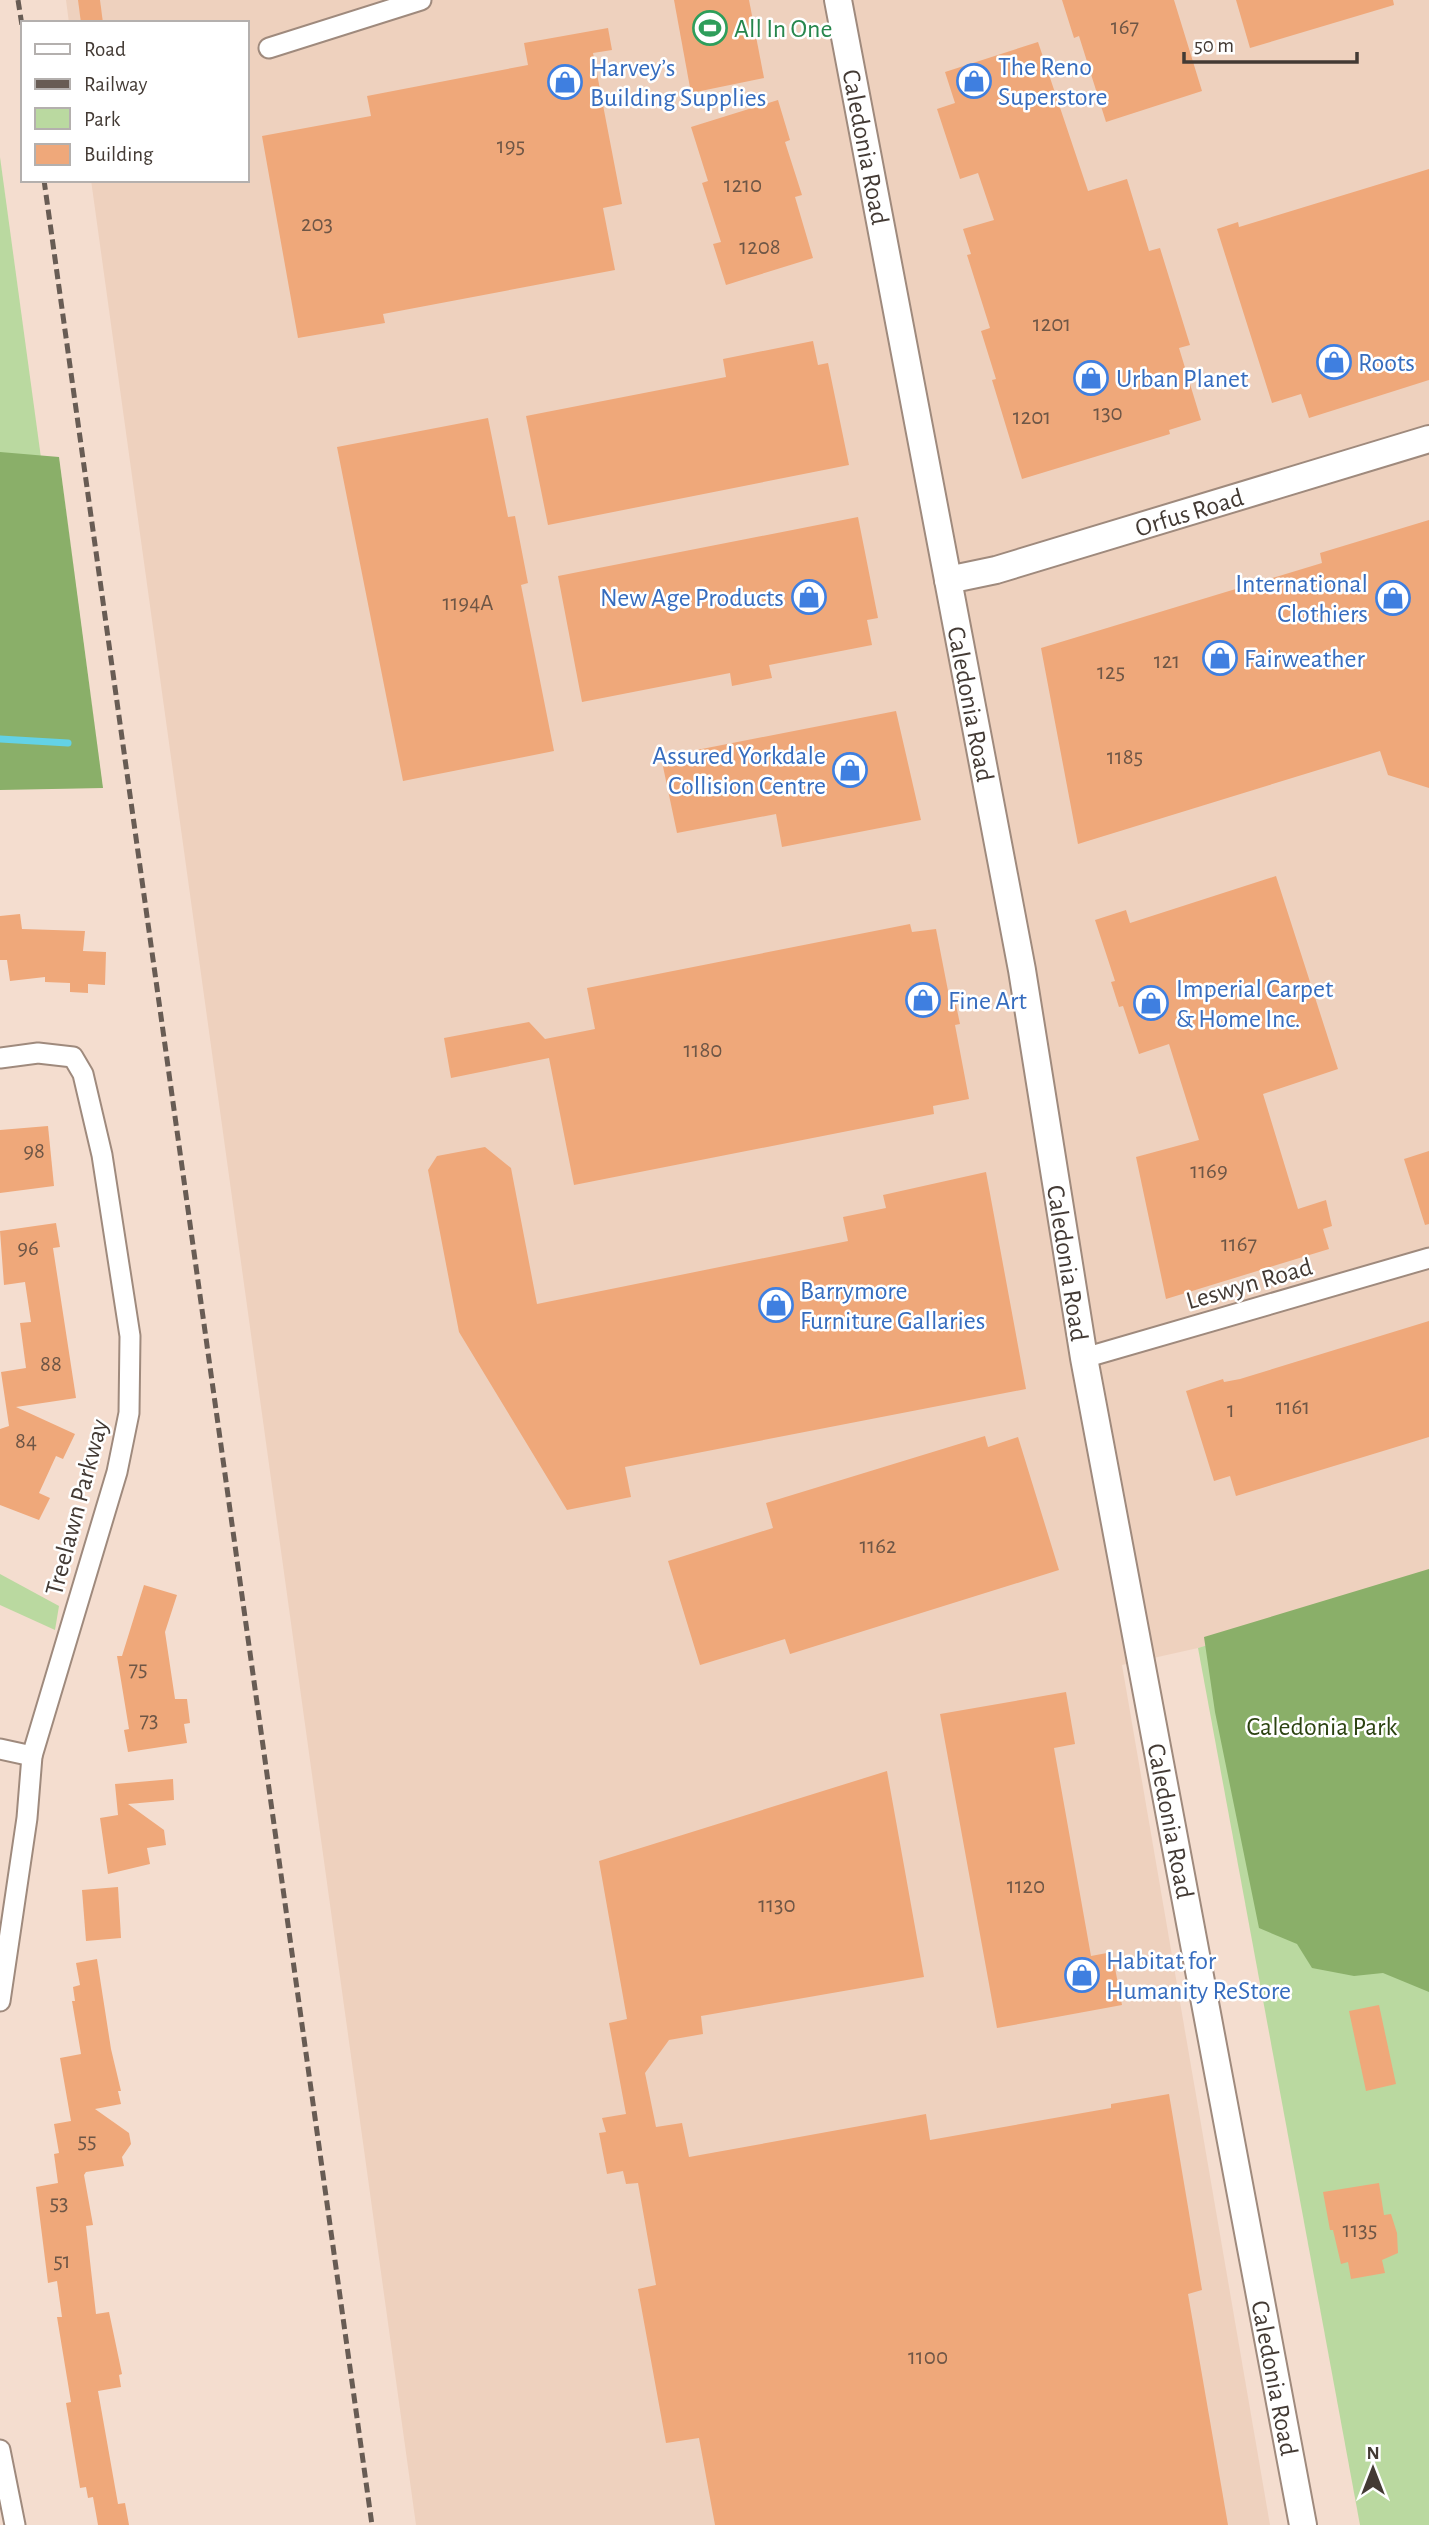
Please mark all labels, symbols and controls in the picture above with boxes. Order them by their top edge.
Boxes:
sports icon: All In One [691,9,729,47]
place label: All In One [734,16,833,42]
house number: 167 [1111,16,1139,39]
legend [21,21,248,182]
scale bar [1184,21,1357,65]
text: 50 m [1194,35,1234,56]
text: Road [84,39,126,60]
place label: The Reno Superstore [998,54,1108,110]
place label: Harvey’s Building Supplies [590,55,766,111]
shop icon: The Reno Superstore [955,62,993,100]
shop icon: Harvey’s Building Supplies [546,63,584,101]
street label: Caledonia Road [837,67,893,227]
text: Railway [84,74,147,95]
text: Park [84,109,121,130]
house number: 195 [497,135,525,158]
text: Building [84,144,154,165]
house number: 1210 [724,174,762,197]
house number: 203 [301,213,333,236]
house number: 1208 [739,236,781,259]
house number: 1201 [1033,313,1071,336]
shop icon: Roots [1315,343,1353,381]
place label: Roots [1358,350,1415,376]
shop icon: Urban Planet [1072,359,1110,397]
place label: Urban Planet [1116,366,1248,392]
house number: 130 [1093,402,1123,425]
house number: 1201 [1013,406,1051,429]
street label: Orfus Road [1132,484,1246,542]
place label: International Clothiers [1235,571,1368,627]
shop icon: New Age Products [790,578,828,616]
shop icon: International Clothiers [1374,579,1412,617]
place label: New Age Products [600,585,784,611]
house number: 1194A [443,592,494,615]
street label: Caledonia Road [942,624,998,784]
shop icon: Fairweather [1201,639,1239,677]
place label: Fairweather [1244,646,1366,672]
house number: 121 [1154,650,1180,673]
house number: 125 [1097,661,1125,684]
place label: Assured Yorkdale Collision Centre [652,743,826,799]
house number: 1185 [1107,746,1143,769]
shop icon: Assured Yorkdale Collision Centre [831,751,869,789]
place label: Imperial Carpet & Home Inc. [1176,976,1333,1032]
shop icon: Fine Art [904,981,942,1019]
shop icon: Imperial Carpet & Home Inc. [1132,984,1170,1022]
place label: Fine Art [948,988,1027,1014]
house number: 1180 [684,1039,722,1062]
house number: 98 [23,1140,45,1163]
house number: 1169 [1190,1160,1228,1183]
street label: Caledonia Road [1042,1183,1092,1343]
house number: 1167 [1221,1233,1257,1256]
house number: 96 [17,1237,39,1260]
street label: Leswyn Road [1183,1254,1315,1314]
place label: Barrymore Furniture Gallaries [800,1278,985,1334]
shop icon: Barrymore Furniture Gallaries [757,1286,795,1324]
house number: 88 [40,1353,62,1376]
house number: 1161 [1276,1396,1310,1419]
house number: 1 [1227,1399,1235,1422]
street label: Treelawn Parkway [41,1416,113,1598]
house number: 84 [15,1430,37,1453]
house number: 1162 [859,1535,897,1558]
house number: 75 [128,1658,148,1681]
house number: 73 [139,1709,159,1732]
park label: Caledonia Park [1247,1714,1398,1740]
street label: Caledonia Road [1142,1741,1198,1901]
house number: 1120 [1007,1875,1045,1898]
house number: 1130 [758,1894,796,1917]
place label: Habitat for Humanity ReStore [1106,1948,1291,2004]
shop icon: Habitat for Humanity ReStore [1063,1956,1101,1994]
house number: 55 [77,2130,97,2153]
house number: 53 [49,2192,69,2215]
house number: 1135 [1343,2219,1377,2242]
house number: 51 [53,2250,71,2273]
street label: Caledonia Road [1246,2298,1302,2458]
house number: 1100 [908,2346,948,2369]
north arrow [1338,2434,1408,2504]
text: N [1366,2444,1380,2463]

